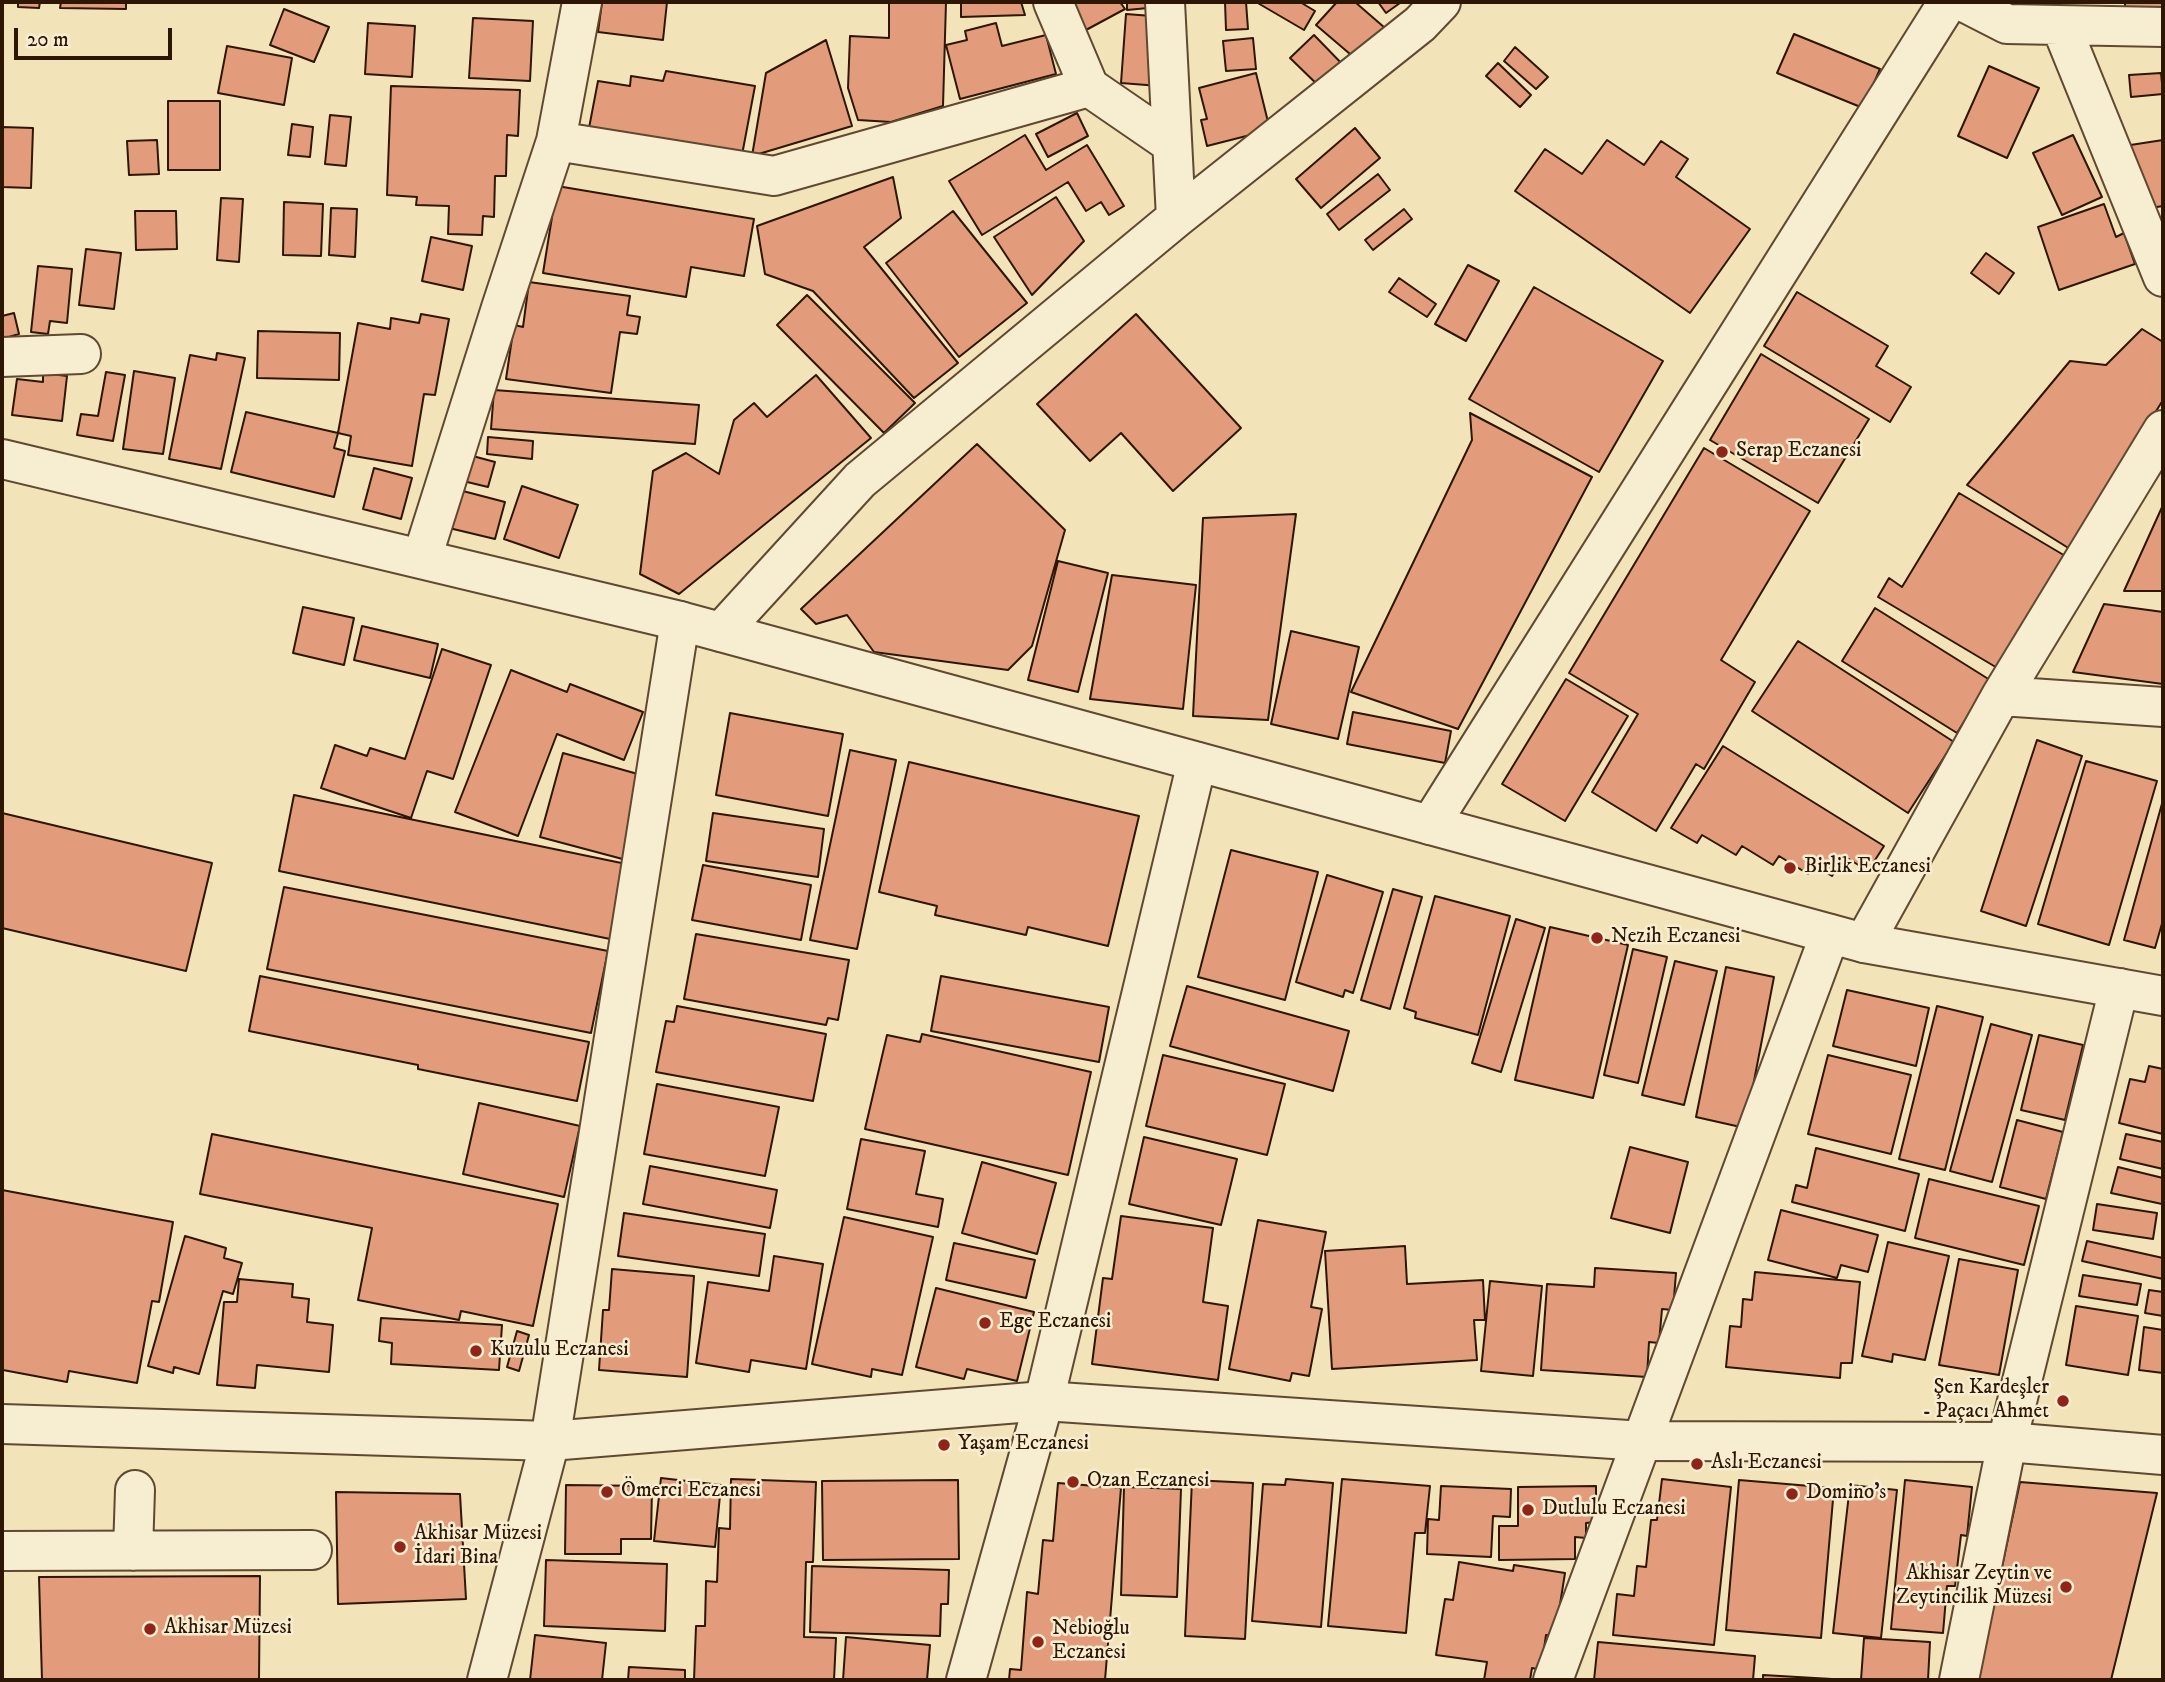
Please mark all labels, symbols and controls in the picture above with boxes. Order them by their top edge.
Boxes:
scale bar [18,14,175,58]
text: 20 m [27,27,69,53]
place label: Serap Eczanesi [1736,439,1861,465]
marker: Serap Eczanesi [1714,444,1730,460]
place label: Birlik Eczanesi [1804,855,1931,881]
marker: Birlik Eczanesi [1782,860,1798,876]
place label: Nezih Eczanesi [1611,925,1741,951]
marker: Nezih Eczanesi [1589,930,1605,946]
place label: Ege Eczanesi [999,1310,1111,1336]
marker: Ege Eczanesi [977,1315,993,1331]
place label: Kuzulu Eczanesi [490,1338,629,1364]
marker: Kuzulu Eczanesi [468,1343,484,1359]
place label: Şen Kardeşler - Paçacı Ahmet [1922,1376,2049,1426]
marker: Şen Kardeşler - Paçacı Ahmet [2055,1393,2071,1409]
place label: Yaşam Eczanesi [958,1432,1089,1458]
marker: Yaşam Eczanesi [936,1437,952,1453]
place label: Aslı Eczanesi [1711,1451,1822,1477]
marker: Aslı Eczanesi [1689,1456,1705,1472]
place label: Ozan Eczanesi [1087,1469,1209,1495]
marker: Ozan Eczanesi [1065,1474,1081,1490]
place label: Ömerci Eczanesi [621,1479,761,1505]
place label: Domino's [1806,1481,1886,1507]
marker: Ömerci Eczanesi [599,1484,615,1500]
marker: Domino's [1784,1486,1800,1502]
place label: Dutlulu Eczanesi [1542,1497,1686,1523]
marker: Dutlulu Eczanesi [1520,1502,1536,1518]
place label: Akhisar Müzesi İdari Bina [414,1522,542,1572]
marker: Akhisar Müzesi İdari Bina [392,1539,408,1555]
place label: Akhisar Zeytin ve Zeytincilik Müzesi [1896,1562,2052,1612]
marker: Akhisar Zeytin ve Zeytincilik Müzesi [2058,1579,2074,1595]
place label: Akhisar Müzesi [164,1616,292,1642]
place label: Nebioğlu Eczanesi [1052,1617,1130,1667]
marker: Akhisar Müzesi [142,1621,158,1637]
marker: Nebioğlu Eczanesi [1030,1634,1046,1650]

